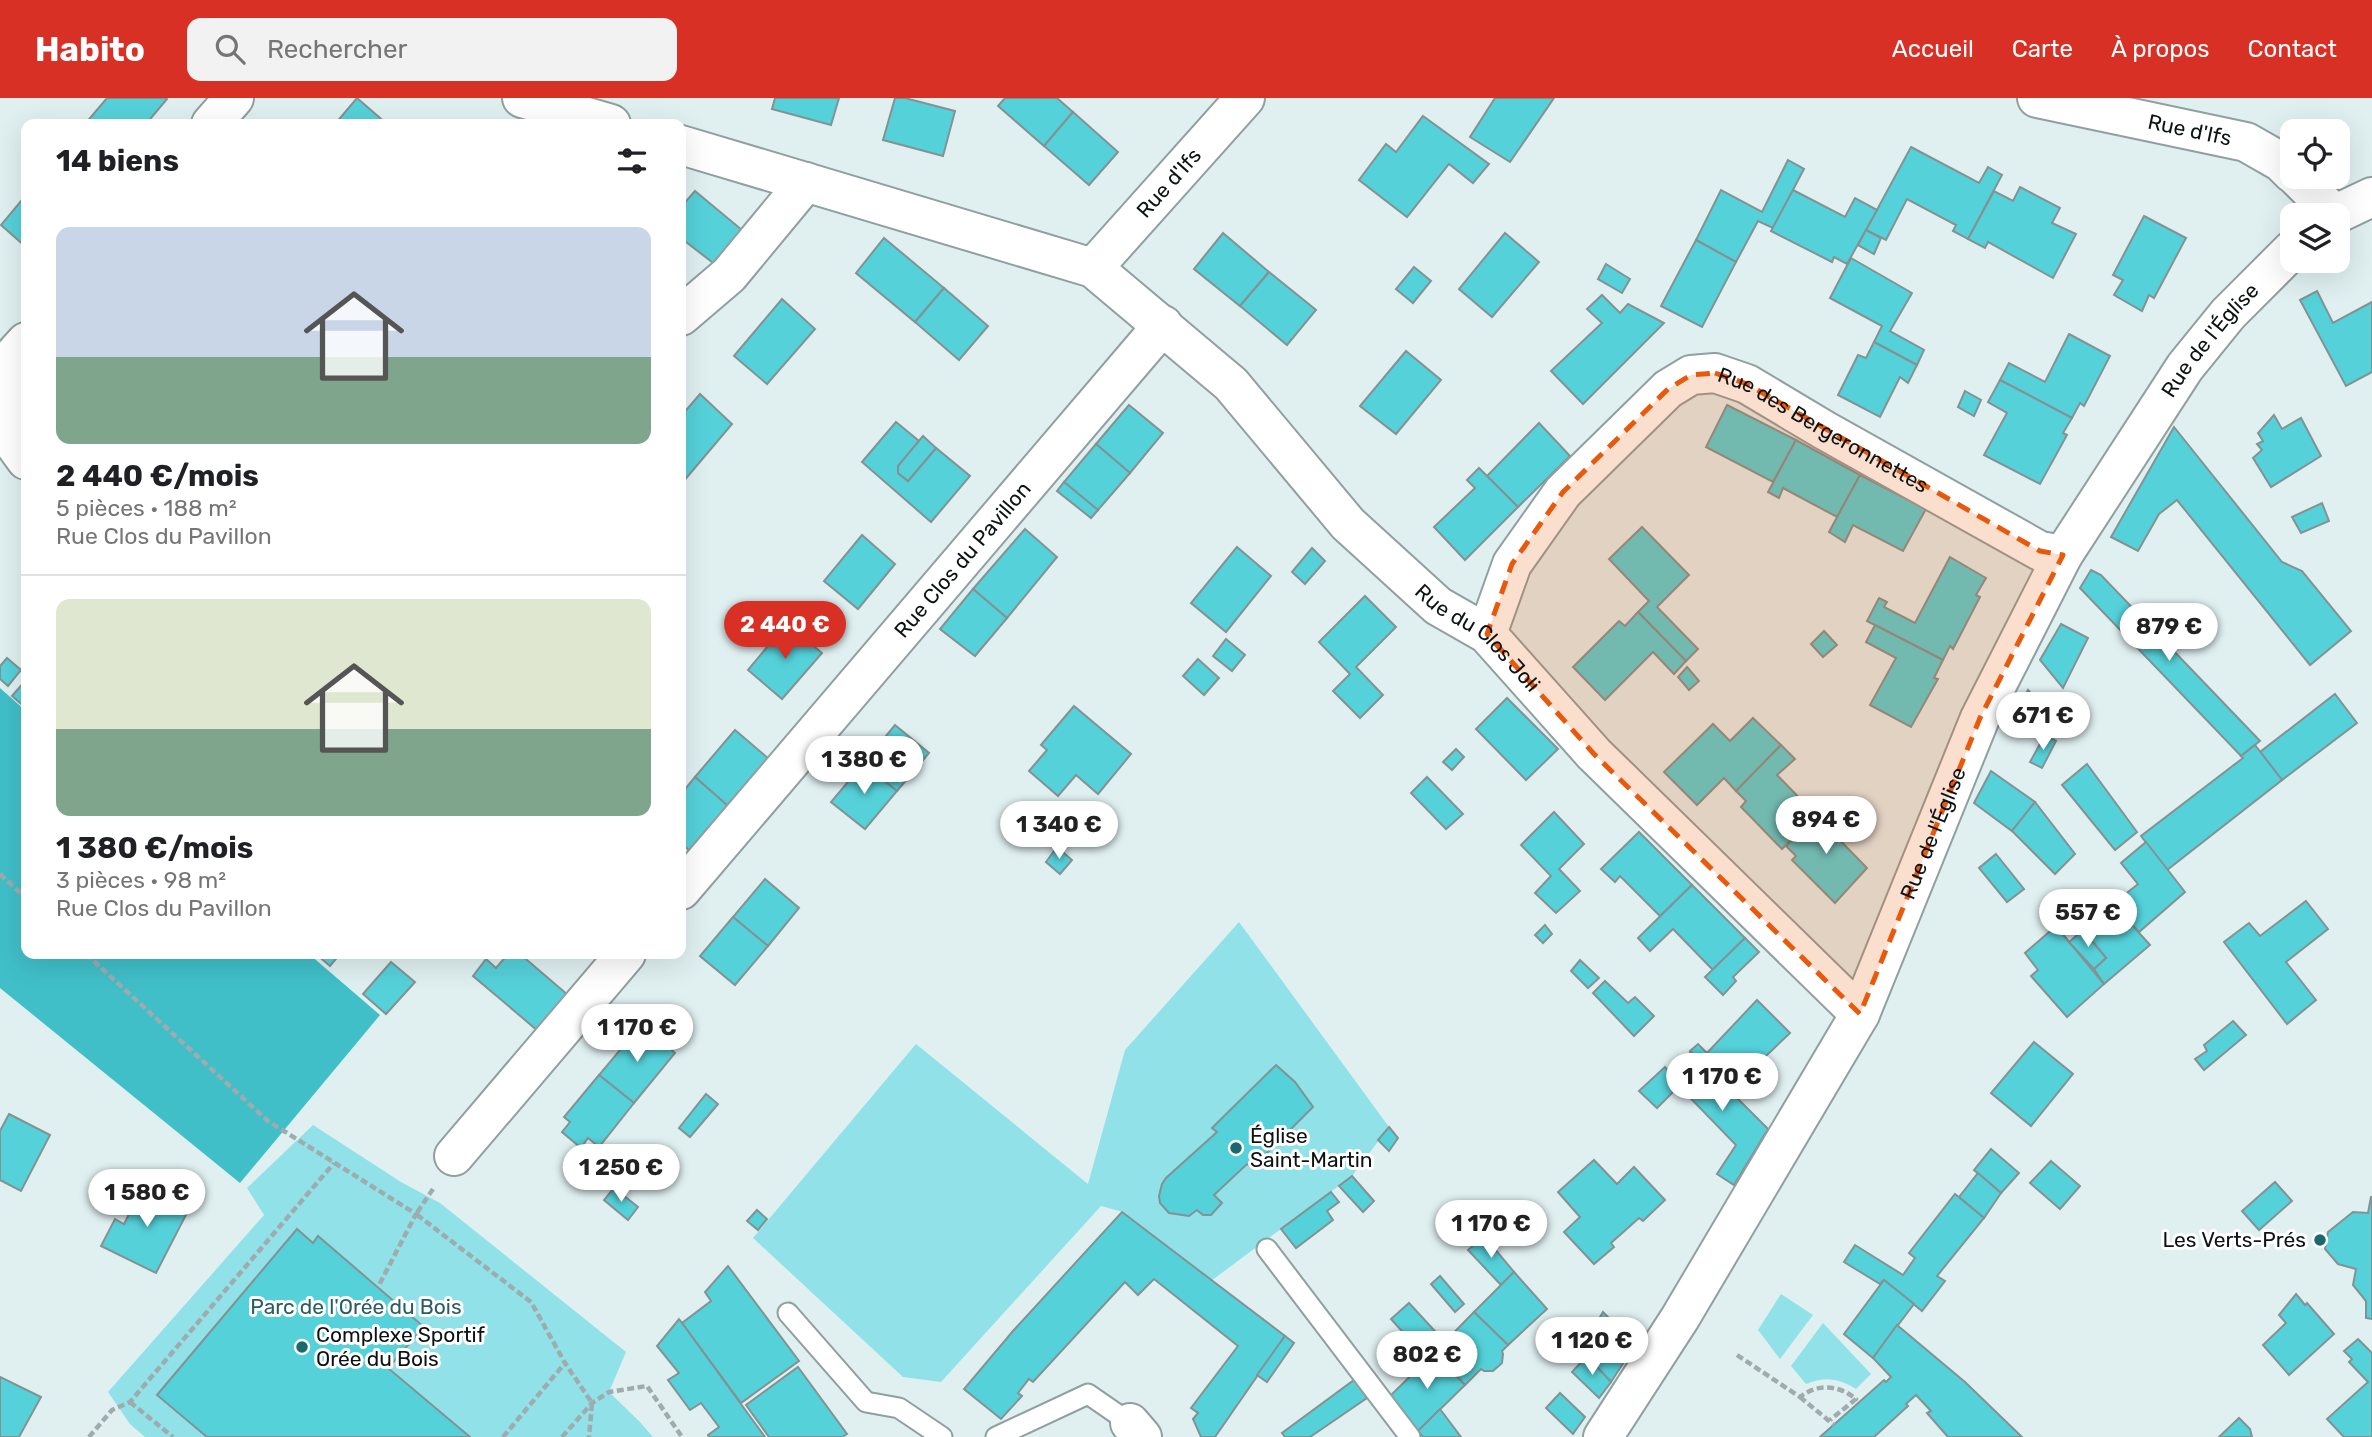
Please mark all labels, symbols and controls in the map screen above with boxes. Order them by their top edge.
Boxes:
search box [187,18,677,81]
text: Habito [35,30,145,69]
icon: search [211,30,249,68]
text: Rechercher [267,34,407,65]
text: Accueil [1892,35,1974,63]
text: Carte [2012,35,2073,63]
text: À propos [2111,35,2210,63]
text: Contact [2248,35,2337,63]
street label: Rue d'Ifs [2146,109,2234,151]
map controls [2280,119,2350,273]
button: locate [2280,119,2350,189]
icon: filters [613,142,651,180]
text: 14 biens [56,143,179,179]
street label: Rue d'Ifs [1131,143,1206,223]
button: layers [2280,203,2350,273]
icon: home [291,273,417,399]
street label: Rue de l'Église [2156,278,2264,402]
street label: Rue des Bergeronnettes [1715,362,1933,498]
text: 2 440 €/mois [56,458,259,494]
street label: Rue Clos du Pavillon [889,476,1036,643]
text: 5 pièces · 188 m² [56,494,237,522]
text: Rue Clos du Pavillon [56,522,272,550]
street label: Rue du Clos Joli [1410,578,1545,697]
pin: 2 440 € [720,602,850,661]
pin: 879 € [2120,603,2218,663]
text: 2 440 € [740,610,830,638]
text: 879 € [2136,612,2202,640]
icon: home [291,645,417,771]
pin: 671 € [1994,692,2092,752]
text: 671 € [2012,701,2074,729]
pin: 1 380 € [799,736,929,796]
text: 1 380 € [821,745,907,773]
street label: Rue de l'Église [1895,763,1971,903]
pin: 894 € [1777,796,1875,856]
pin: 1 340 € [994,802,1124,861]
text: 894 € [1792,805,1860,833]
text: 1 340 € [1016,810,1102,838]
text: 1 380 €/mois [56,830,253,866]
text: 3 pièces · 98 m² [56,866,226,894]
pin: 557 € [2039,890,2137,949]
text: Rue Clos du Pavillon [56,894,272,922]
text: 557 € [2055,898,2121,926]
pin: 1 170 € [572,1004,702,1064]
text: 1 170 € [597,1013,677,1041]
pin: 1 170 € [1657,1054,1787,1113]
text: 1 170 € [1682,1062,1762,1090]
place label: Église Saint-Martin [1250,1123,1373,1172]
marker: Église Saint-Martin [1228,1140,1244,1156]
pin: 1 250 € [556,1144,686,1204]
text: 1 250 € [579,1153,663,1181]
pin: 1 580 € [82,1170,212,1229]
text: 1 580 € [104,1178,190,1206]
pin: 1 170 € [1426,1200,1556,1260]
text: 1 170 € [1451,1209,1531,1237]
place label: Les Verts-Prés [2163,1227,2306,1252]
marker: Les Verts-Prés [2312,1232,2328,1248]
park label: Parc de l'Orée du Bois [250,1294,462,1319]
pin: 1 120 € [1527,1318,1657,1377]
place label: Complexe Sportif Orée du Bois [316,1322,485,1371]
text: 1 120 € [1551,1326,1633,1354]
pin: 802 € [1378,1332,1476,1391]
marker: Complexe Sportif Orée du Bois [294,1339,310,1355]
text: 802 € [1392,1340,1462,1368]

